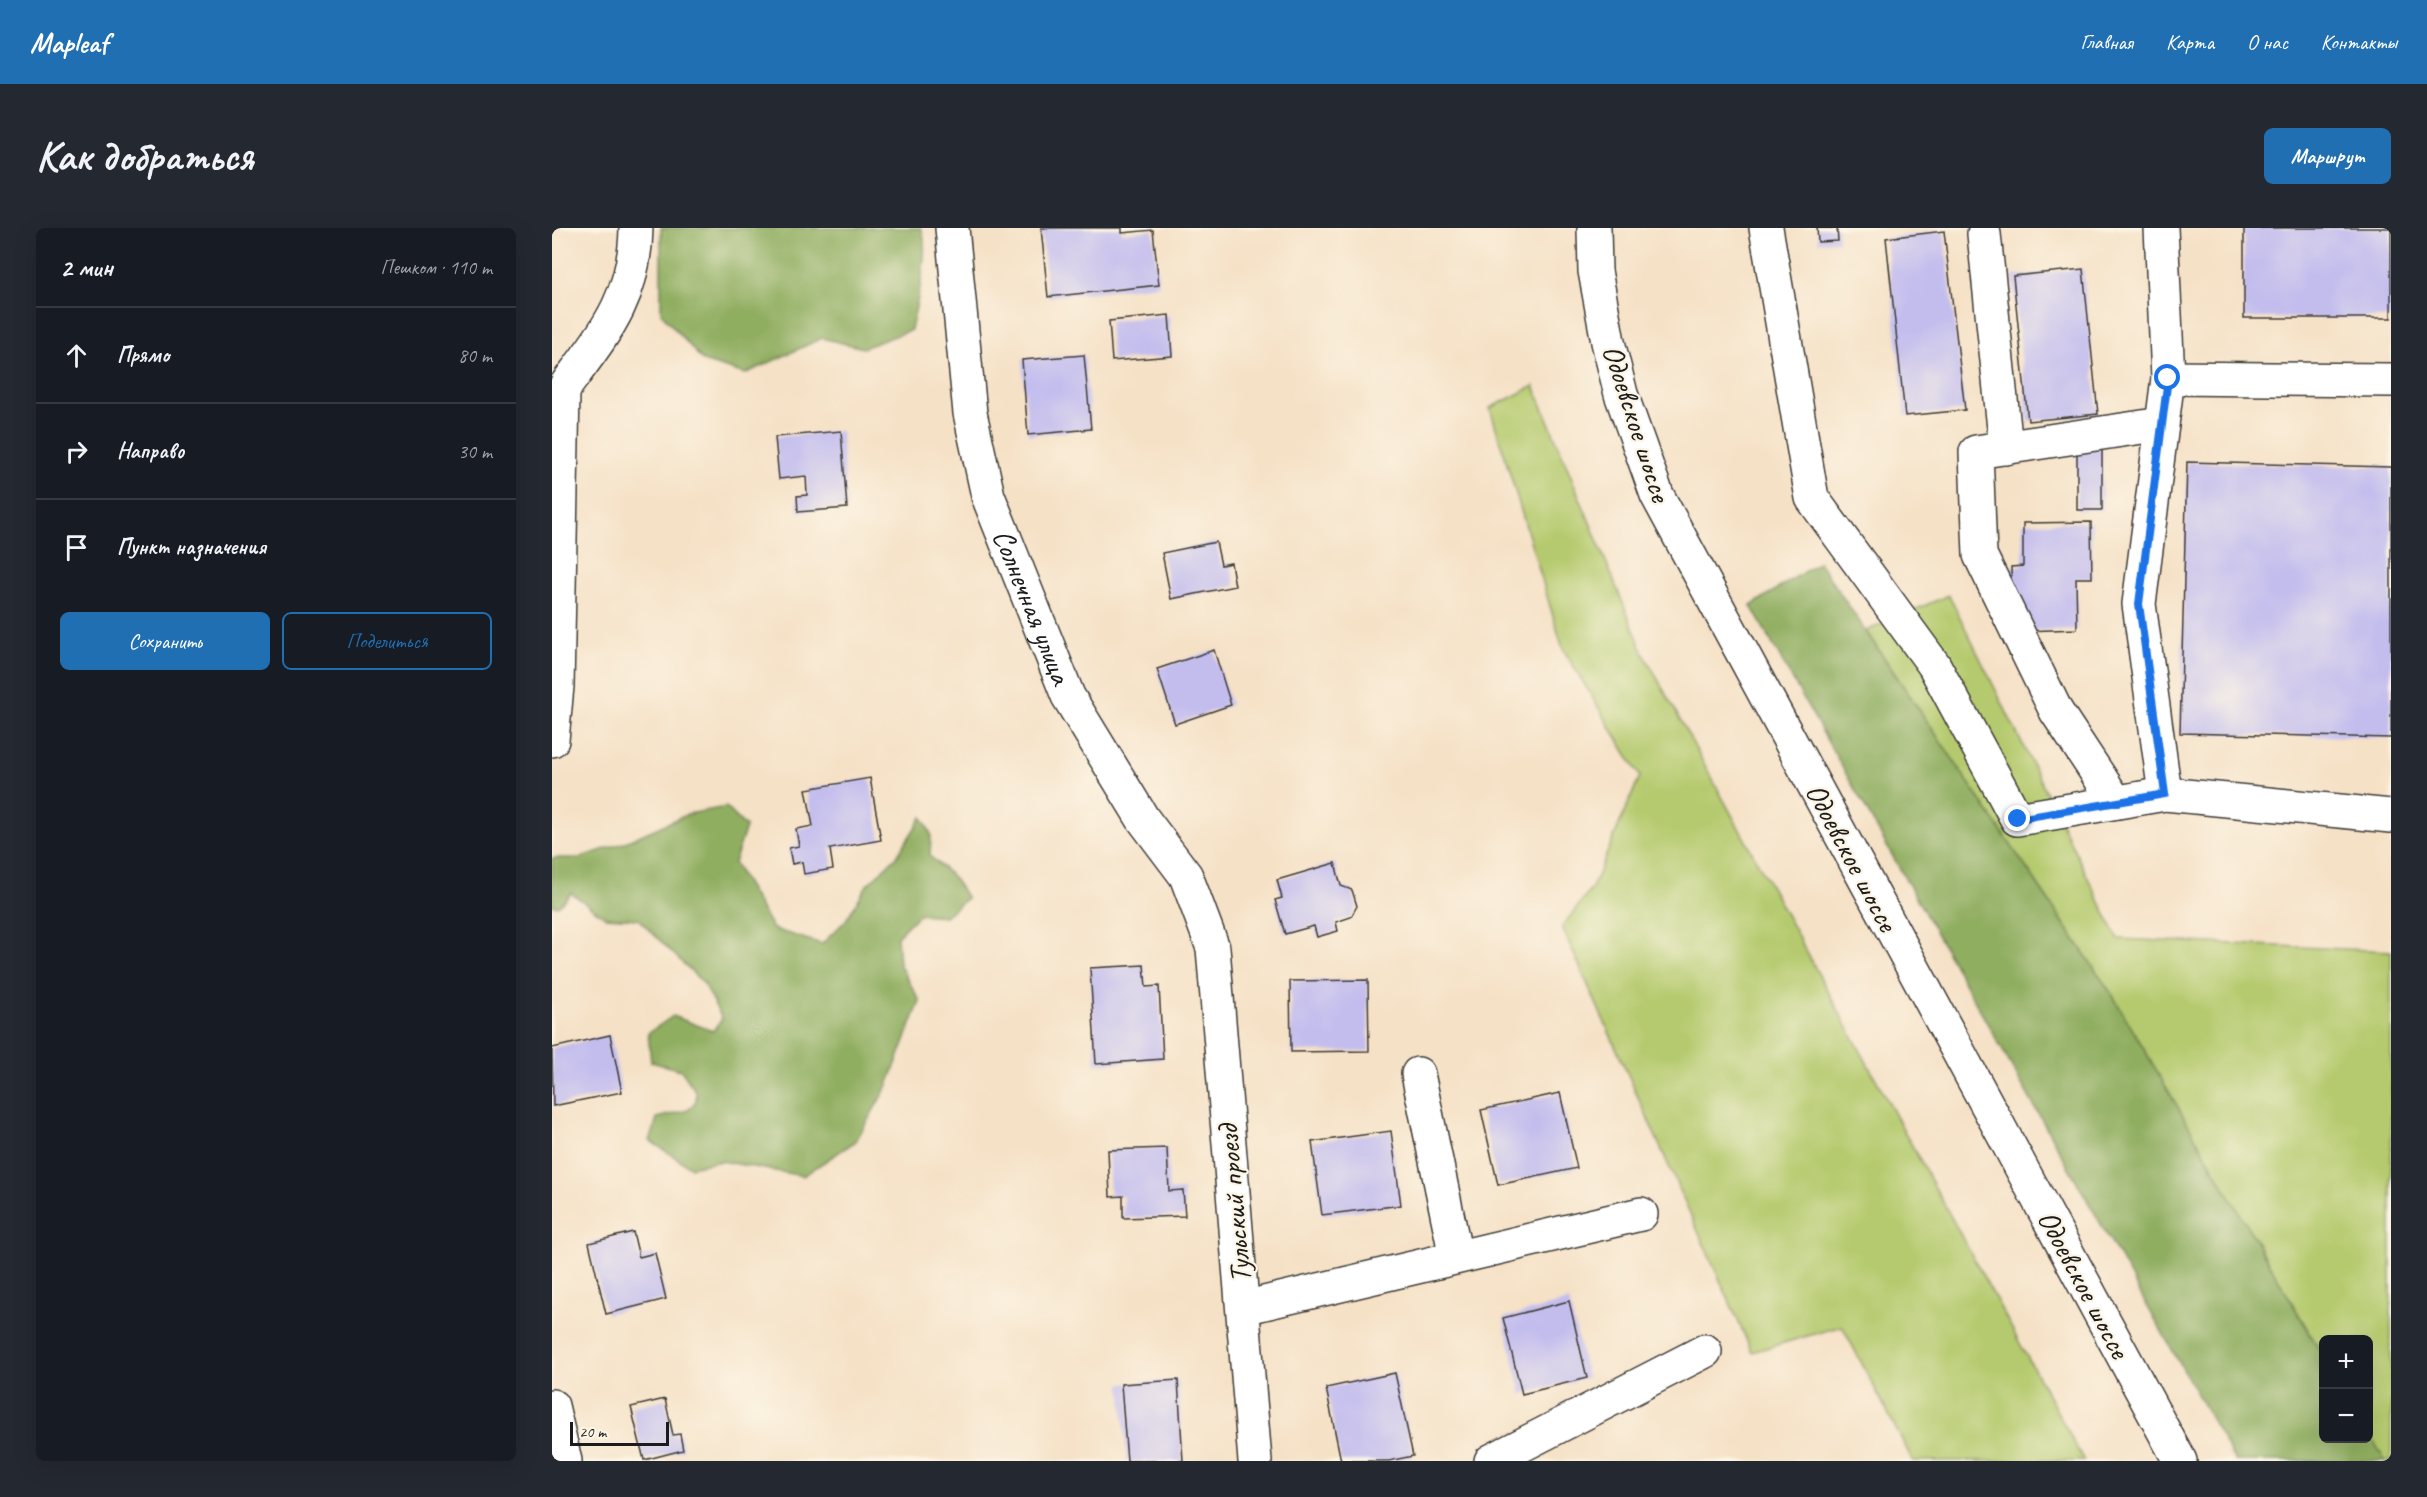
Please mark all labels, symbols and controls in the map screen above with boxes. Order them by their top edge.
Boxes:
text: Mapleaf [30,25,108,60]
text: Главная [2080,29,2133,55]
text: Карта [2166,29,2214,55]
text: О нас [2247,29,2288,55]
text: Контакты [2321,29,2397,55]
button: Маршрут [2264,128,2391,184]
text: Как добраться [36,130,253,183]
text: 2 мин [60,251,113,284]
text: Пешком · 110 m [380,255,492,280]
icon: ahead [60,339,93,372]
street label: Одоевское шоссе [1594,340,1681,508]
text: Прямо [117,341,169,369]
text: 80 m [458,343,492,368]
route start [2154,364,2180,390]
icon: right [60,435,93,468]
text: Направо [117,437,184,465]
text: 30 m [458,439,492,464]
street label: Солнечная улица [984,524,1081,692]
icon: arrive [60,531,93,564]
text: Пункт назначения [117,533,266,561]
button: Сохранить [60,612,270,670]
button: Поделиться [282,612,492,670]
street label: Одоевское шоссе [1797,776,1908,940]
route end [2004,805,2030,831]
street label: Тульский проезд [1208,1121,1260,1285]
street label: Одоевское шоссе [2029,1203,2140,1367]
map controls [2319,1335,2373,1443]
button: + [2319,1335,2373,1389]
button: − [2319,1389,2373,1443]
scale bar [570,1419,669,1446]
text: 20 m [579,1422,606,1442]

